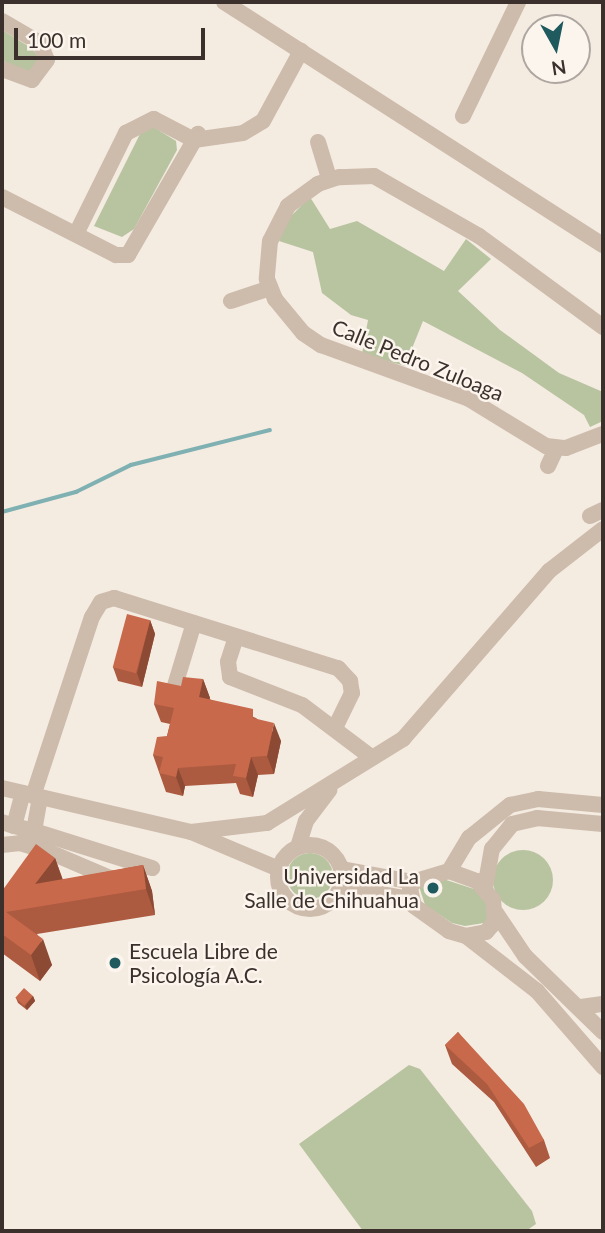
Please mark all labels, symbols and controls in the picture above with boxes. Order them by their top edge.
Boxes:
scale bar [18,14,208,58]
north arrow [521,14,591,84]
text: 100 m [27,27,86,52]
text: N [550,56,568,81]
street label: Calle Pedro Zuloaga [329,314,507,406]
place label: Universidad La Salle de Chihuahua [244,863,419,913]
marker: Universidad La Salle de Chihuahua [425,880,441,896]
place label: Escuela Libre de Psicología A.C. [129,938,278,988]
marker: Escuela Libre de Psicología A.C. [107,955,123,971]

